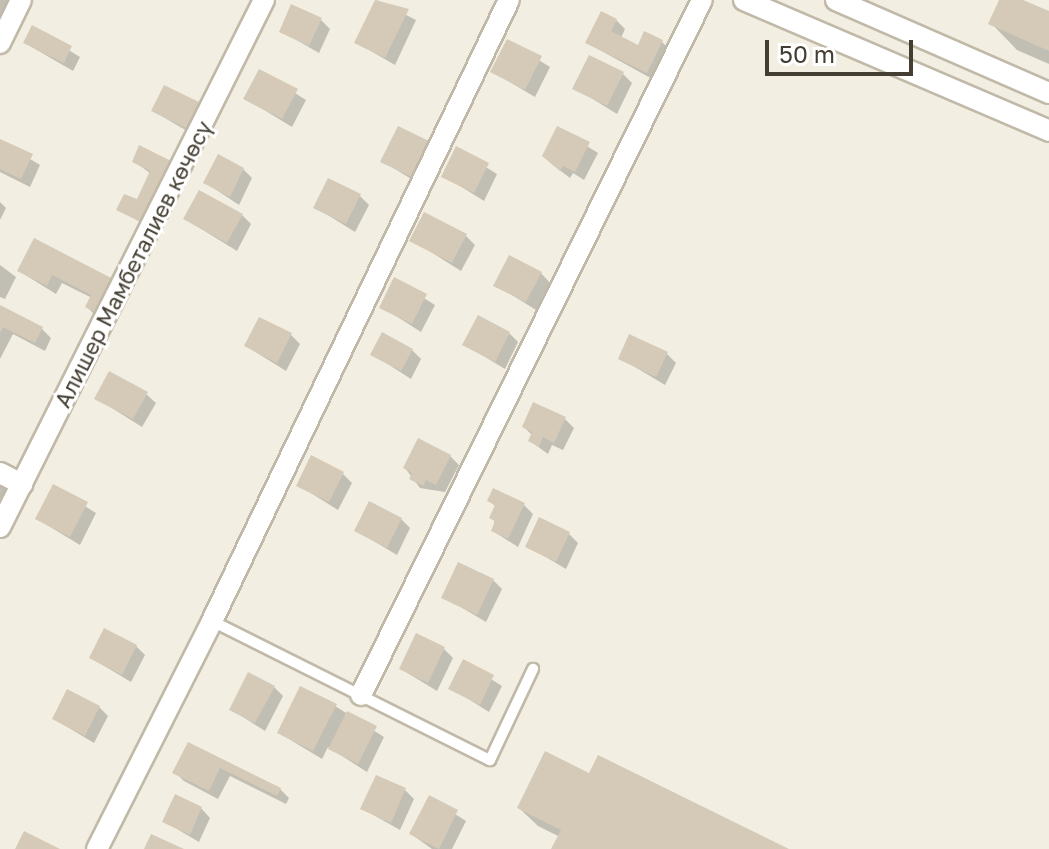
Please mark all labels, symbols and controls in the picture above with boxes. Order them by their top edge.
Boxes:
scale bar [769,24,917,74]
text: 50 m [779,39,835,68]
street label: Алишер Мамбеталиев көчөсү [49,116,217,412]

